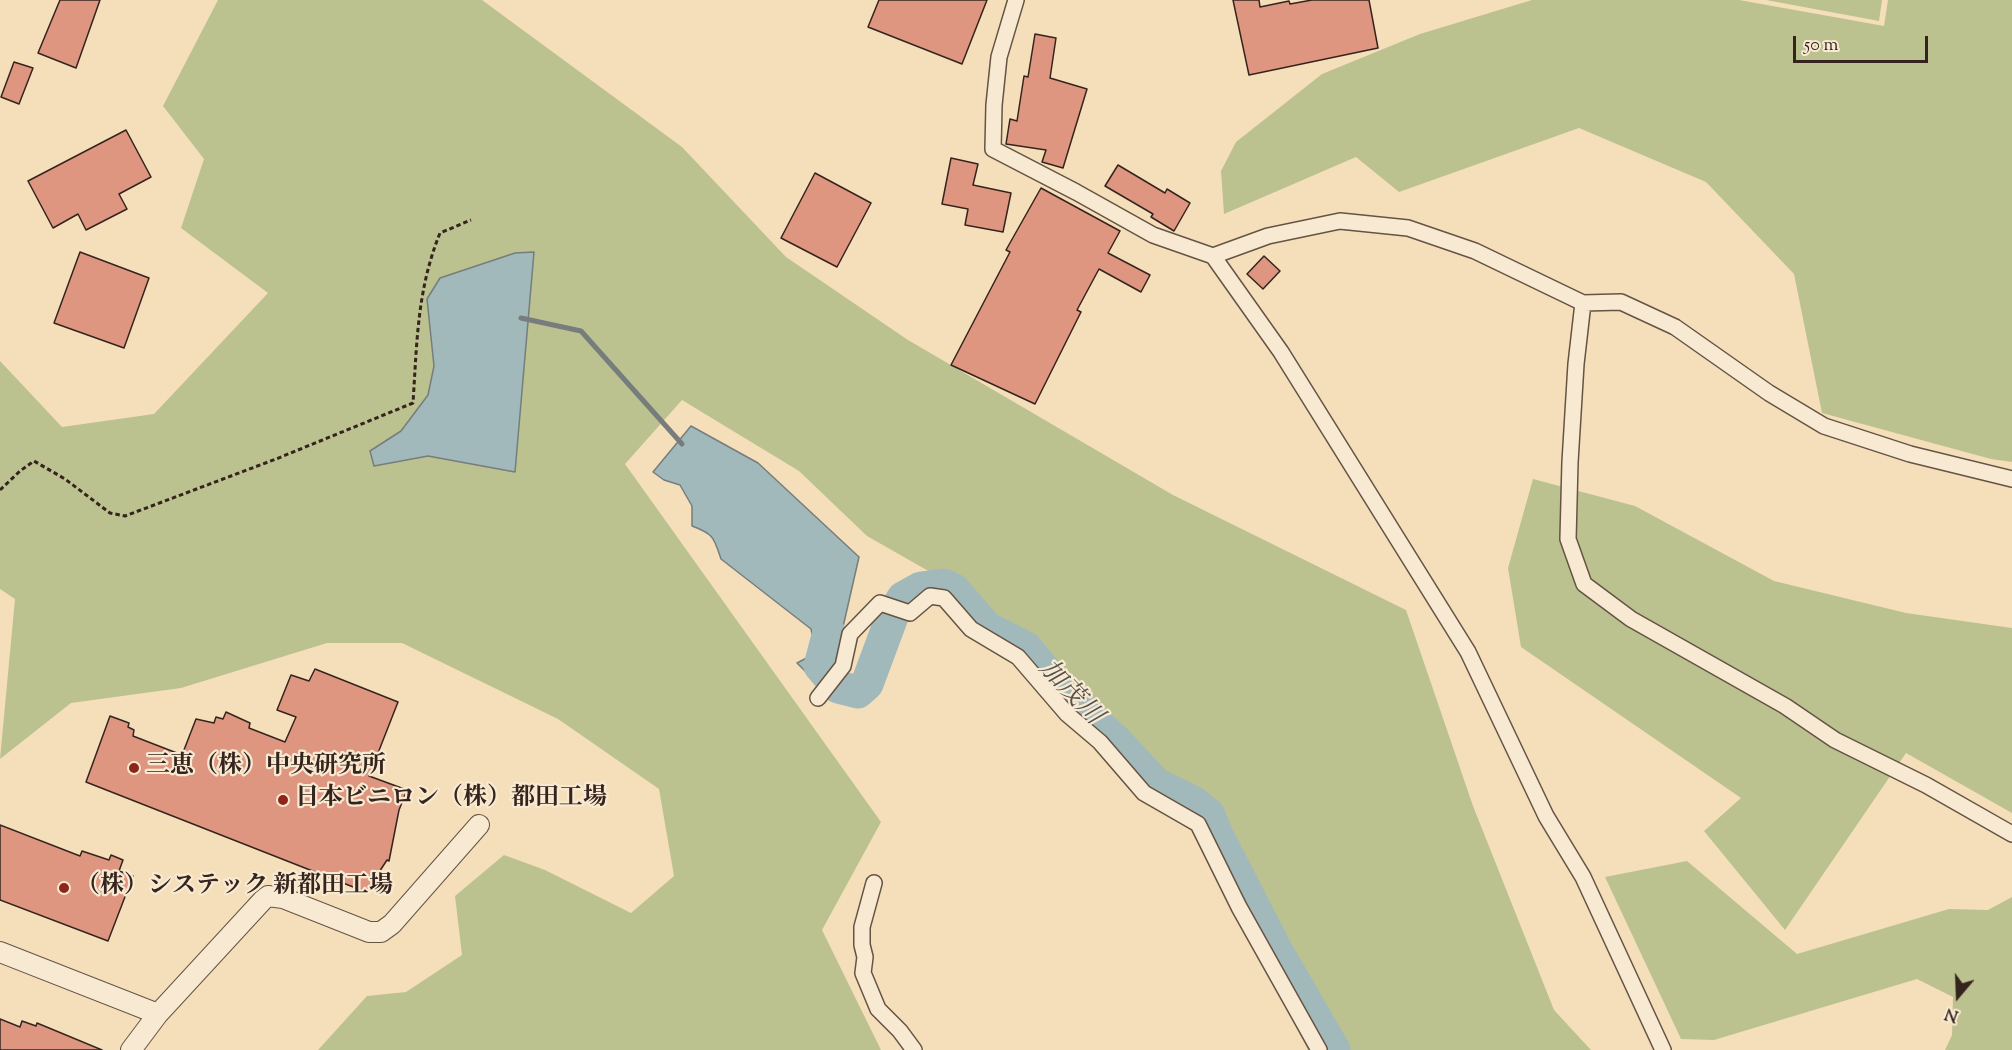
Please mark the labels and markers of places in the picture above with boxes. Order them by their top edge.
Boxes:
place label: 三恵（株）中央研究所 [146,754,386,782]
marker: 三恵（株）中央研究所 [127,761,141,775]
place label: 日本ビニロン（株）都田工場 [295,786,607,814]
marker: 日本ビニロン（株）都田工場 [276,793,290,807]
place label: （株）システック 新都田工場 [76,874,393,902]
marker: （株）システック 新都田工場 [57,881,71,895]

